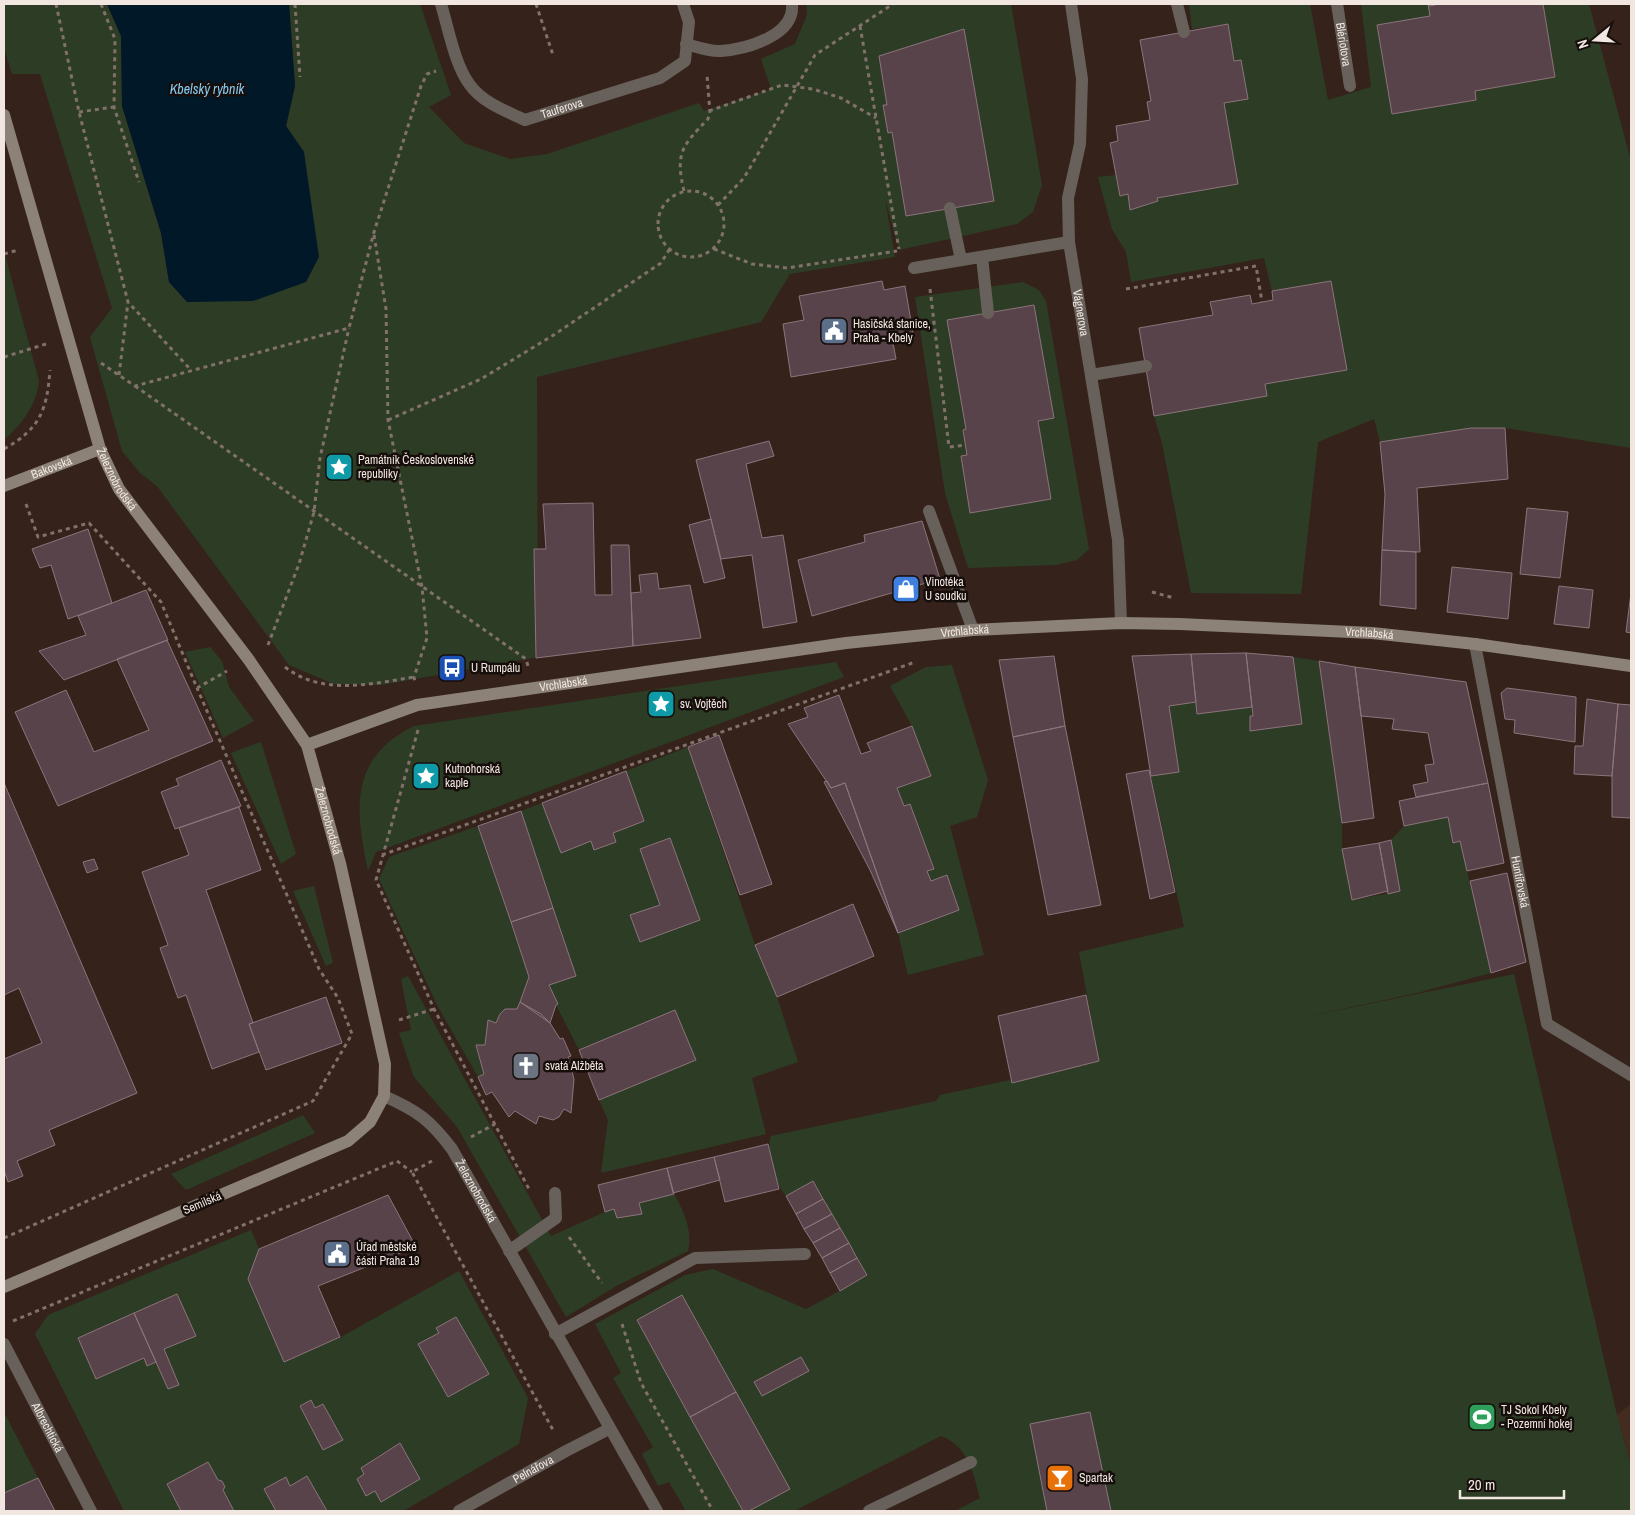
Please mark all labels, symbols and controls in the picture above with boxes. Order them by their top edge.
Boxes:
north arrow [1570,15,1620,65]
street label: Blériotova [1332,21,1355,68]
text: N [1573,37,1592,51]
water label: Kbelský rybník [170,80,246,98]
street label: Tauferova [539,94,585,123]
street label: Vágnerova [1069,288,1092,338]
public building icon: Hasičská stanice, Praha - Kbely [819,316,849,346]
place label: Hasičská stanice, Praha - Kbely [853,316,931,346]
street label: Železnobrodská [93,445,141,514]
street label: Bakovská [29,452,75,483]
place icon: Památník Československé republiky [324,452,354,482]
place label: Památník Československé republiky [358,452,474,482]
shop icon: Vinotéka U soudku [891,574,921,604]
place label: Vinotéka U soudku [925,574,967,604]
street label: Vrchlabská [940,621,990,641]
street label: Vrchlabská [1345,624,1395,643]
bus stop icon: U Rumpálu [437,653,467,683]
place label: U Rumpálu [471,660,520,676]
street label: Vrchlabská [538,672,589,695]
place icon: sv. Vojtěch [646,689,676,719]
place label: sv. Vojtěch [680,696,727,712]
place icon: Kutnohorská kaple [411,761,441,791]
place label: Kutnohorská kaple [445,761,501,791]
street label: Železnobrodská [311,785,345,857]
street label: Huntířovská [1507,854,1533,910]
church icon: svatá Alžběta [511,1051,541,1081]
place label: svatá Alžběta [545,1058,604,1074]
street label: Železnobrodská [452,1157,500,1226]
street label: Semilská [180,1188,224,1218]
public building icon: Úřad městské části Praha 19 [322,1239,352,1269]
place label: Úřad městské části Praha 19 [356,1239,419,1269]
street label: Albrechtická [27,1399,67,1456]
sports icon: TJ Sokol Kbely - Pozemní hokej [1467,1402,1497,1432]
place label: TJ Sokol Kbely - Pozemní hokej [1501,1402,1572,1432]
street label: Pelnářova [510,1451,557,1487]
bar icon: Spartak [1045,1463,1075,1493]
scale bar [1460,1468,1564,1500]
place label: Spartak [1079,1470,1113,1486]
text: 20 m [1468,1474,1495,1495]

